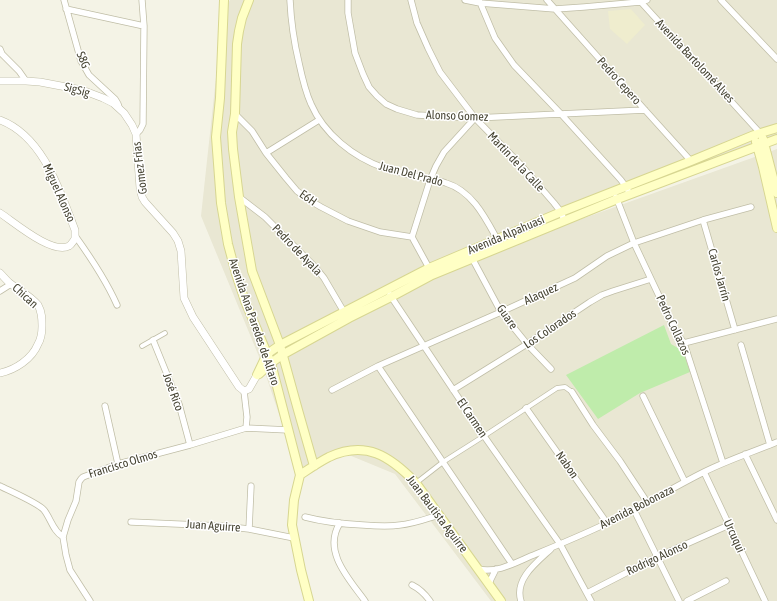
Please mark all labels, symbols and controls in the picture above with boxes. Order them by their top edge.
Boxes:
street label: Avenida Bartolomé Alves [653,16,737,106]
street label: S8G [73,49,93,71]
street label: Pedro Cepero [594,54,644,108]
street label: SigSig [63,80,91,100]
street label: Alonso Gomez [426,108,488,124]
street label: Martin de la Calle [485,129,547,195]
street label: Gomez Frias [130,141,150,195]
street label: Juan Del Prado [377,159,445,189]
street label: Miguel Alonso [40,162,78,224]
street label: E6H [297,187,319,209]
street label: Avenida Alpahuasi [465,212,547,258]
street label: Pedro de Ayala [269,221,325,279]
street label: Carlos Jarrín [705,247,733,303]
street label: Avenida Ana Paredes de Alfaro [225,256,283,388]
street label: Alaquez [522,280,560,308]
street label: Chican [9,281,41,311]
street label: Pedro Collazos [653,293,693,357]
street label: Guare [493,302,521,332]
street label: Los Colorados [521,306,579,352]
street label: José Rico [159,371,187,413]
street label: El Carmen [454,396,490,440]
street label: Francisco Olmos [87,447,159,481]
street label: Nabon [553,449,581,481]
street label: Juan Bautista Aguirre [403,473,471,555]
street label: Avenida Bobonaza [597,482,677,532]
street label: Juan Aguirre [185,517,241,535]
street label: Urcuqui [720,517,748,555]
street label: Rodrigo Alonso [624,538,690,578]

